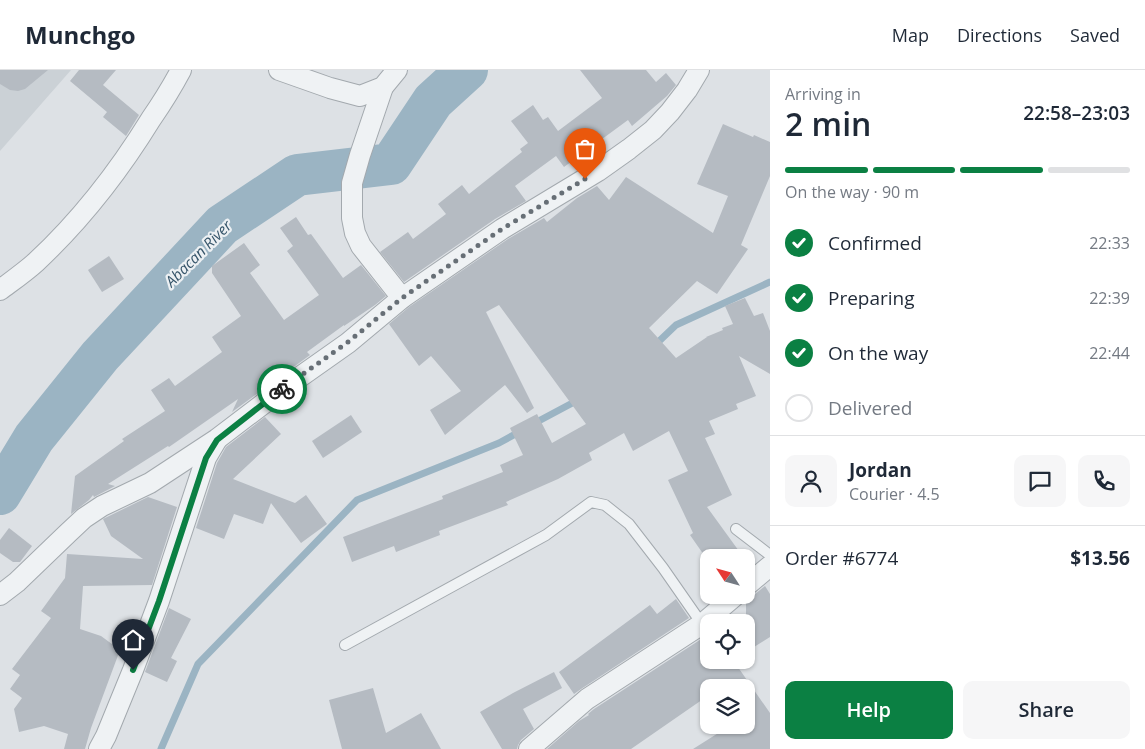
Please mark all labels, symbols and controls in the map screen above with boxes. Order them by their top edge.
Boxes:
text: Munchgo [25,18,136,51]
text: Map [892,23,929,47]
text: Directions [957,23,1042,47]
text: Saved [1070,23,1120,47]
text: Arriving in [785,83,861,105]
text: 22:58–23:03 [1023,100,1130,126]
text: 2 min [785,102,871,145]
pin [564,128,606,179]
icon: bag [571,135,599,163]
text: On the way · 90 m [785,181,919,203]
water label: Abacan River [160,215,236,291]
icon: check [785,229,813,257]
text: Confirmed [828,230,922,256]
text: 22:33 [1089,232,1130,254]
icon: check [785,284,813,312]
text: Preparing [828,285,915,311]
text: 22:39 [1089,287,1130,309]
icon: check [785,339,813,367]
text: On the way [828,340,928,366]
text: 22:44 [1089,342,1130,364]
courier [257,364,307,414]
icon: bike [268,375,296,403]
text: Delivered [828,395,912,421]
button: person [785,455,837,507]
button: chat [1014,455,1066,507]
button: phone [1078,455,1130,507]
text: Jordan [849,457,912,483]
text: Courier · 4.5 [849,483,940,505]
text: Order #6774 [785,545,898,571]
text: $13.56 [1070,545,1130,571]
north arrow [700,549,755,604]
map controls [700,549,755,734]
button: locate [700,614,755,669]
pin [112,619,154,670]
icon: home [119,626,147,654]
button: layers [700,679,755,734]
button: Help [785,681,953,739]
button: Share [963,681,1130,739]

